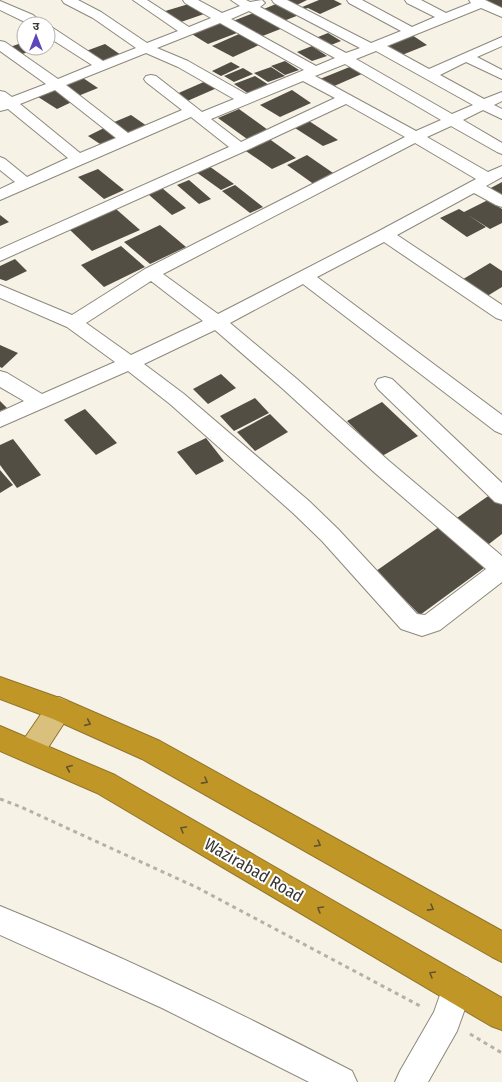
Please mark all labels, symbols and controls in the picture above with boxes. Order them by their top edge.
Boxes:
north arrow [16,16,56,56]
text: उ [33,20,40,33]
one-way arrow [85,718,92,726]
one-way arrow [65,765,73,773]
one-way arrow [201,776,208,783]
one-way arrow [180,826,187,833]
street label: Wazirabad Road [200,834,307,907]
one-way arrow [314,840,321,847]
one-way arrow [427,903,435,910]
one-way arrow [317,906,324,913]
one-way arrow [429,972,436,979]

